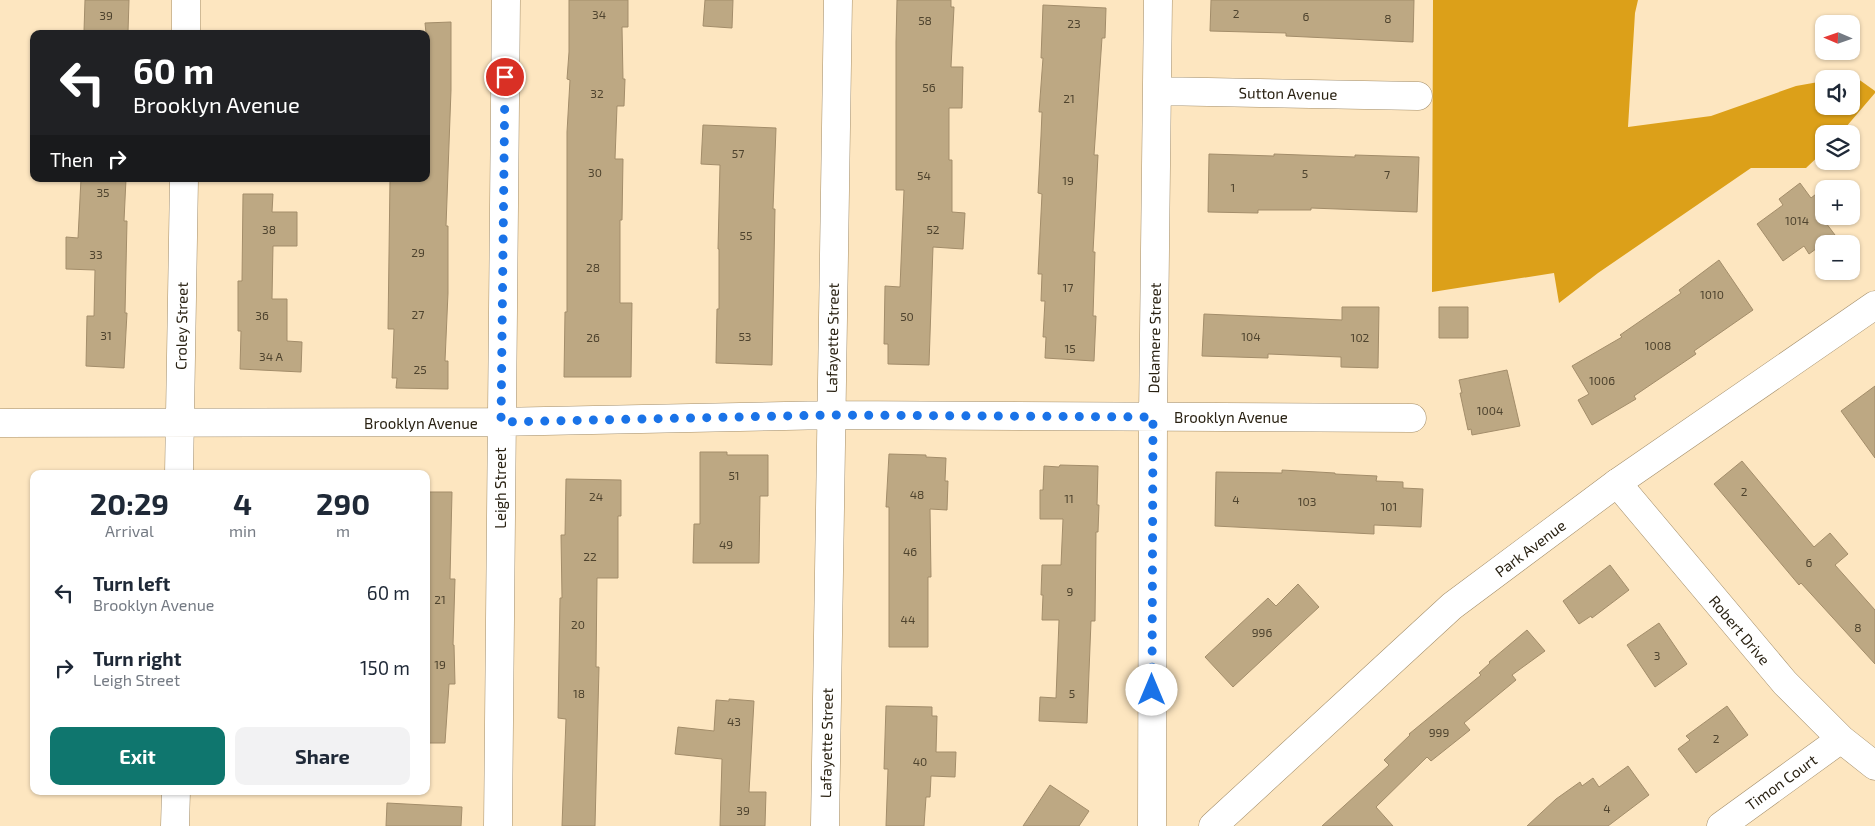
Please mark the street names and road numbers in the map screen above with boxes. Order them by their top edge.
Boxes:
street label: Sutton Avenue [1238,83,1338,103]
street label: Croley Street [171,282,191,370]
street label: Lafayette Street [822,282,842,393]
street label: Delamere Street [1144,282,1164,394]
street label: Brooklyn Avenue [1174,408,1288,426]
street label: Brooklyn Avenue [364,414,478,432]
street label: Leigh Street [491,447,509,529]
street label: Park Avenue [1491,516,1569,580]
street label: Robert Drive [1706,592,1774,668]
street label: Lafayette Street [816,687,836,798]
street label: Timon Court [1742,750,1820,814]

